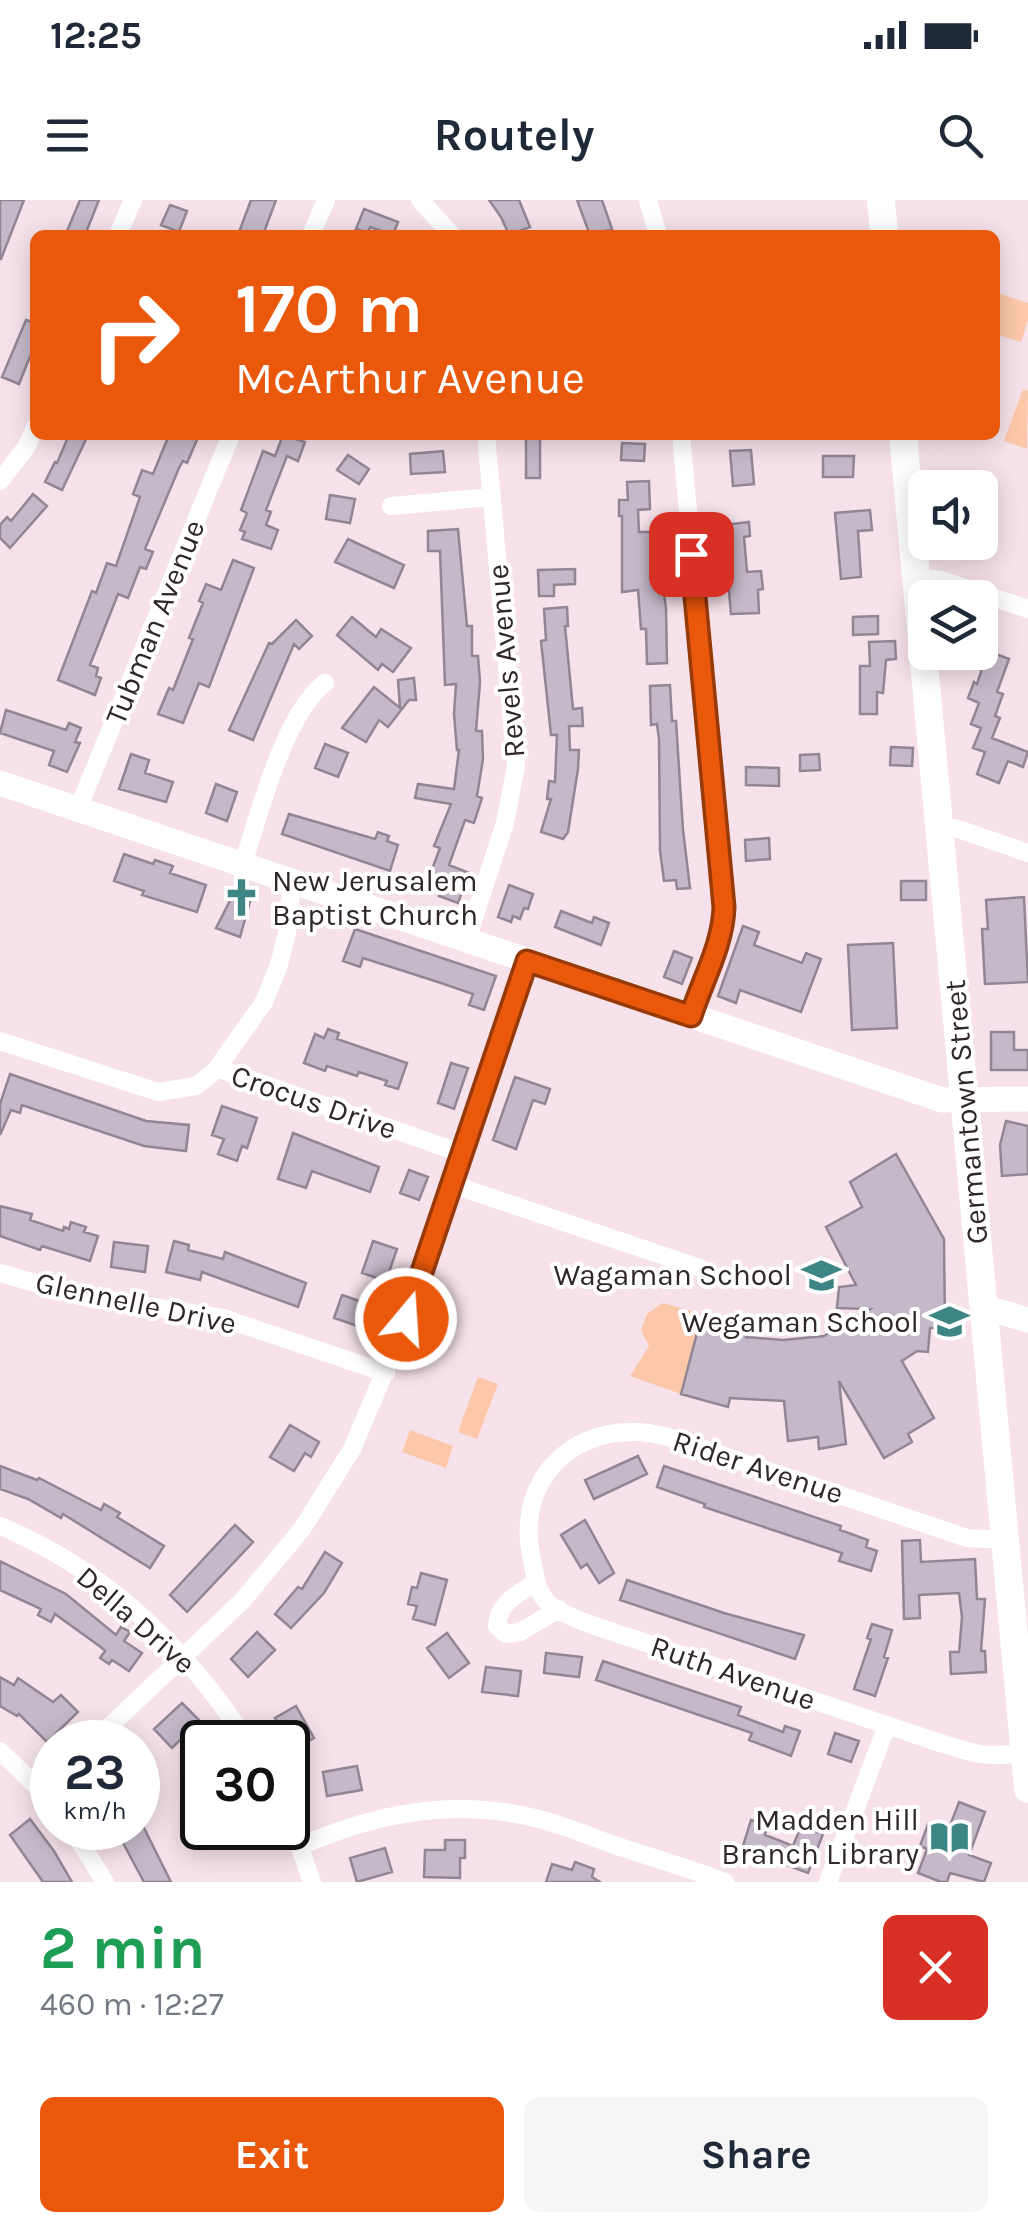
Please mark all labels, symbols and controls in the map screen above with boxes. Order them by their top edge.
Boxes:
text: 12:25 [50,13,142,58]
icon: menu [40,108,95,163]
icon: search [933,108,988,163]
text: Routely [434,109,594,161]
text: 170 m [235,268,423,350]
icon: right [70,270,200,400]
text: McArthur Avenue [235,352,585,404]
map controls [908,470,998,670]
button: sound [908,470,998,560]
pin [649,512,734,597]
street label: Tubman Avenue [98,514,212,730]
icon: arrive [664,527,719,582]
street label: Revels Avenue [480,563,532,759]
button: layers [908,580,998,670]
place label: New Jerusalem Baptist Church [272,863,478,933]
church icon: New Jerusalem Baptist Church [221,877,263,919]
street label: Germantown Street [937,978,995,1246]
street label: Crocus Drive [227,1057,401,1147]
school or university icon: Wagaman School [801,1254,843,1296]
place label: Wagaman School [553,1257,792,1293]
street label: Glennelle Drive [32,1264,240,1342]
position arrow [354,1267,458,1371]
school or university icon: Wegaman School [928,1301,970,1343]
place label: Wegaman School [682,1304,919,1340]
street label: Rider Avenue [668,1423,848,1511]
street label: Della Drive [69,1559,203,1681]
street label: Ruth Avenue [646,1628,820,1718]
speed limit sign: 30 [180,1720,310,1850]
text: 23 [64,1743,126,1802]
text: km/h [63,1796,127,1825]
place label: Madden Hill Branch Library [721,1802,919,1872]
library icon: Madden Hill Branch Library [928,1816,970,1858]
text: 2 min [40,1913,205,1983]
button: close [883,1915,988,2020]
text: 460 m · 12:27 [40,1986,224,2023]
button: Exit [40,2097,504,2212]
button: Share [524,2097,988,2212]

